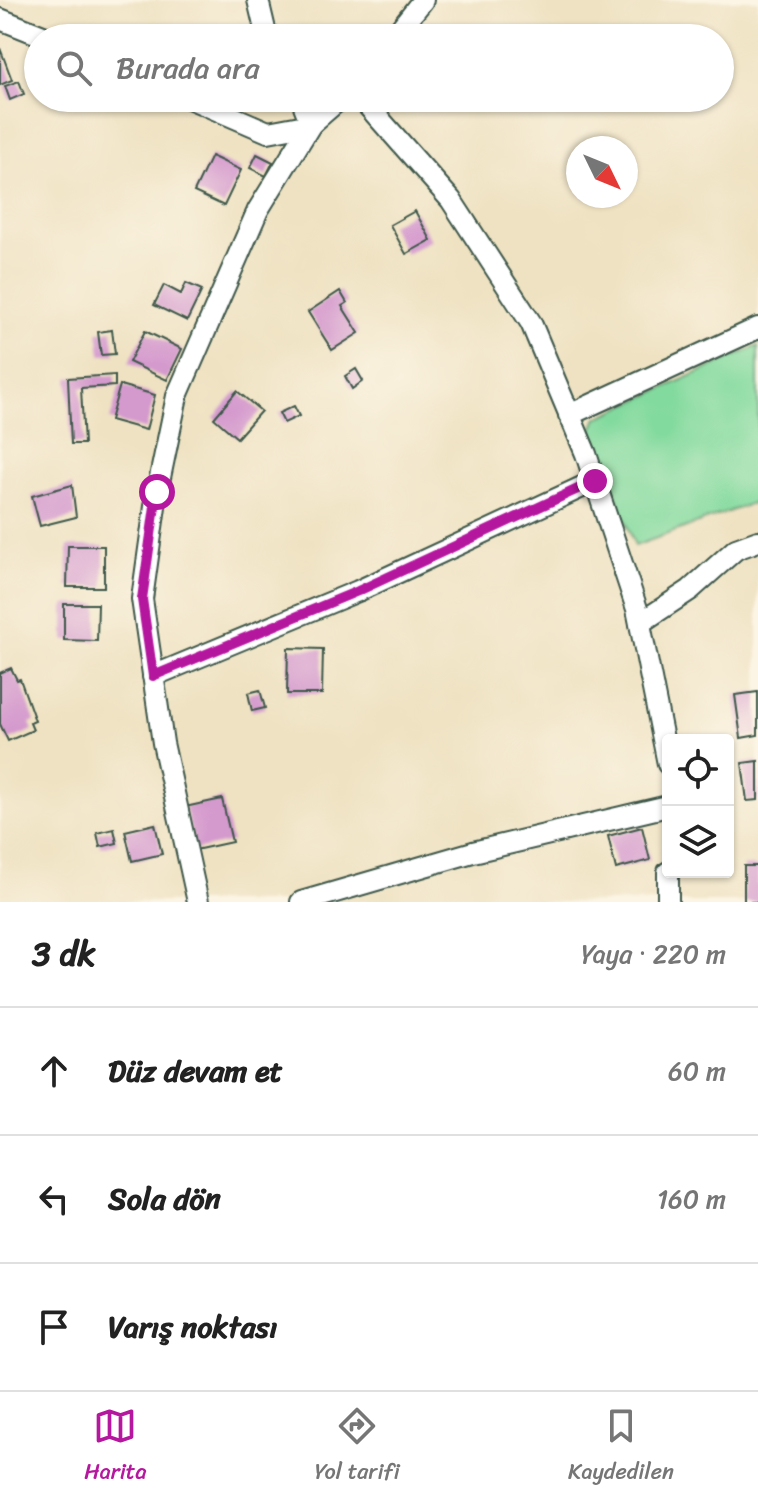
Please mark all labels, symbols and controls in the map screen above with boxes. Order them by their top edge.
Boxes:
search box [24,24,734,112]
text: Burada ara [116,41,259,95]
icon: search [52,46,96,90]
north arrow [566,136,638,208]
route end [577,463,613,499]
route start [139,474,175,510]
map controls [662,734,734,878]
button: locate [662,734,734,806]
button: layers [662,806,734,878]
text: 3 dk [32,924,95,984]
text: Yaya · 220 m [581,931,726,977]
text: Düz devam et [108,1044,283,1098]
text: 60 m [668,1048,726,1094]
icon: ahead [32,1049,76,1093]
text: Sola dön [108,1172,221,1226]
text: 160 m [657,1176,726,1222]
icon: left [32,1177,76,1221]
text: Varış noktası [108,1300,278,1354]
icon: arrive [32,1305,76,1349]
tab: Harita [84,1404,147,1491]
tab: Yol tarifi [315,1404,400,1491]
tab: Kaydedilen [568,1404,674,1491]

